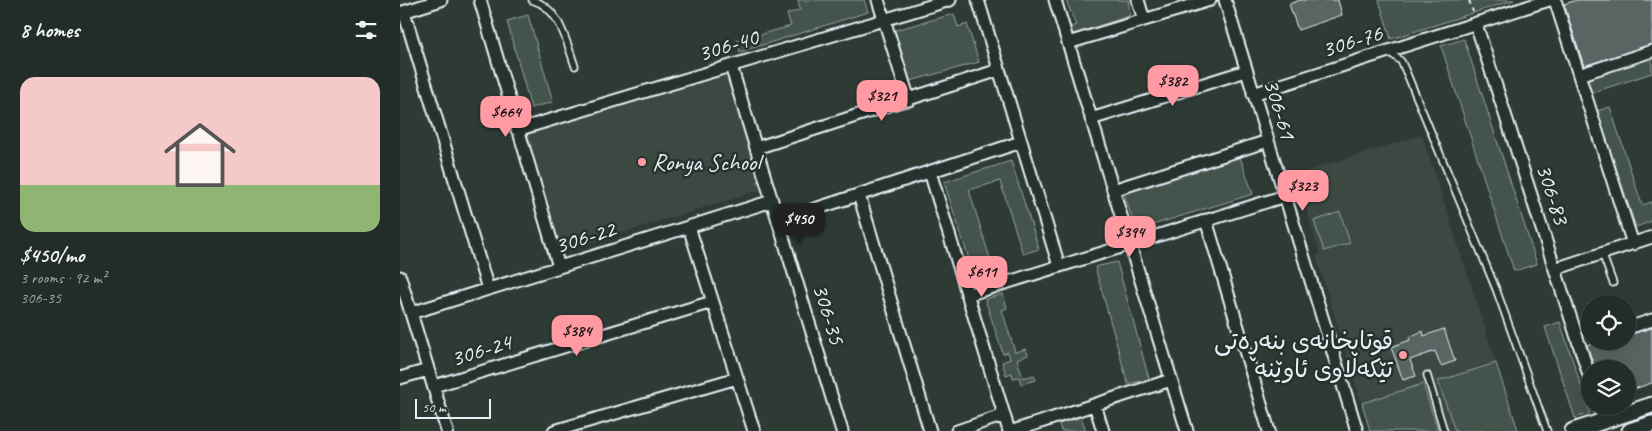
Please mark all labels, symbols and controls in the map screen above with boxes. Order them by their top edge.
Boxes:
icon: filters [352,16,380,44]
text: 8 homes [20,17,79,43]
street label: 306-76 [1318,17,1387,64]
street label: 306-40 [694,21,764,68]
pin: $382 [1143,64,1203,107]
text: $382 [1159,71,1187,91]
street label: 306-61 [1257,75,1304,144]
pin: $321 [852,80,912,122]
text: $321 [868,86,896,106]
pin: $664 [476,96,536,138]
text: $664 [491,102,521,122]
icon: home [155,110,245,200]
place label: Ronya School [652,147,764,177]
marker: Ronya School [636,156,648,168]
street label: 306-83 [1529,160,1577,230]
pin: $323 [1273,170,1333,212]
text: $323 [1289,176,1317,196]
pin: $450 [769,202,829,245]
text: $450 [785,209,813,229]
street label: 306-22 [551,213,621,260]
pin: $394 [1100,216,1160,258]
text: $394 [1116,222,1144,242]
text: $450/mo [20,242,84,268]
pin: $611 [952,256,1012,298]
text: $611 [967,262,997,282]
text: 3 rooms · 92 m² [20,268,106,288]
street label: 306-35 [806,280,853,349]
text: 306-35 [20,288,61,308]
map controls [1581,295,1636,415]
button: locate [1581,295,1636,350]
pin: $384 [547,314,607,357]
text: $384 [563,321,591,341]
street label: 306-24 [447,326,517,373]
place label: قوتابخانەی بنەڕەتی تێکەڵاوی ئاوێنە [1214,326,1394,384]
marker: قوتابخانەی بنەڕەتی تێکەڵاوی ئاوێنە [1397,349,1409,361]
button: layers [1581,360,1636,415]
scale bar [415,396,491,419]
text: 50 m [422,399,446,416]

